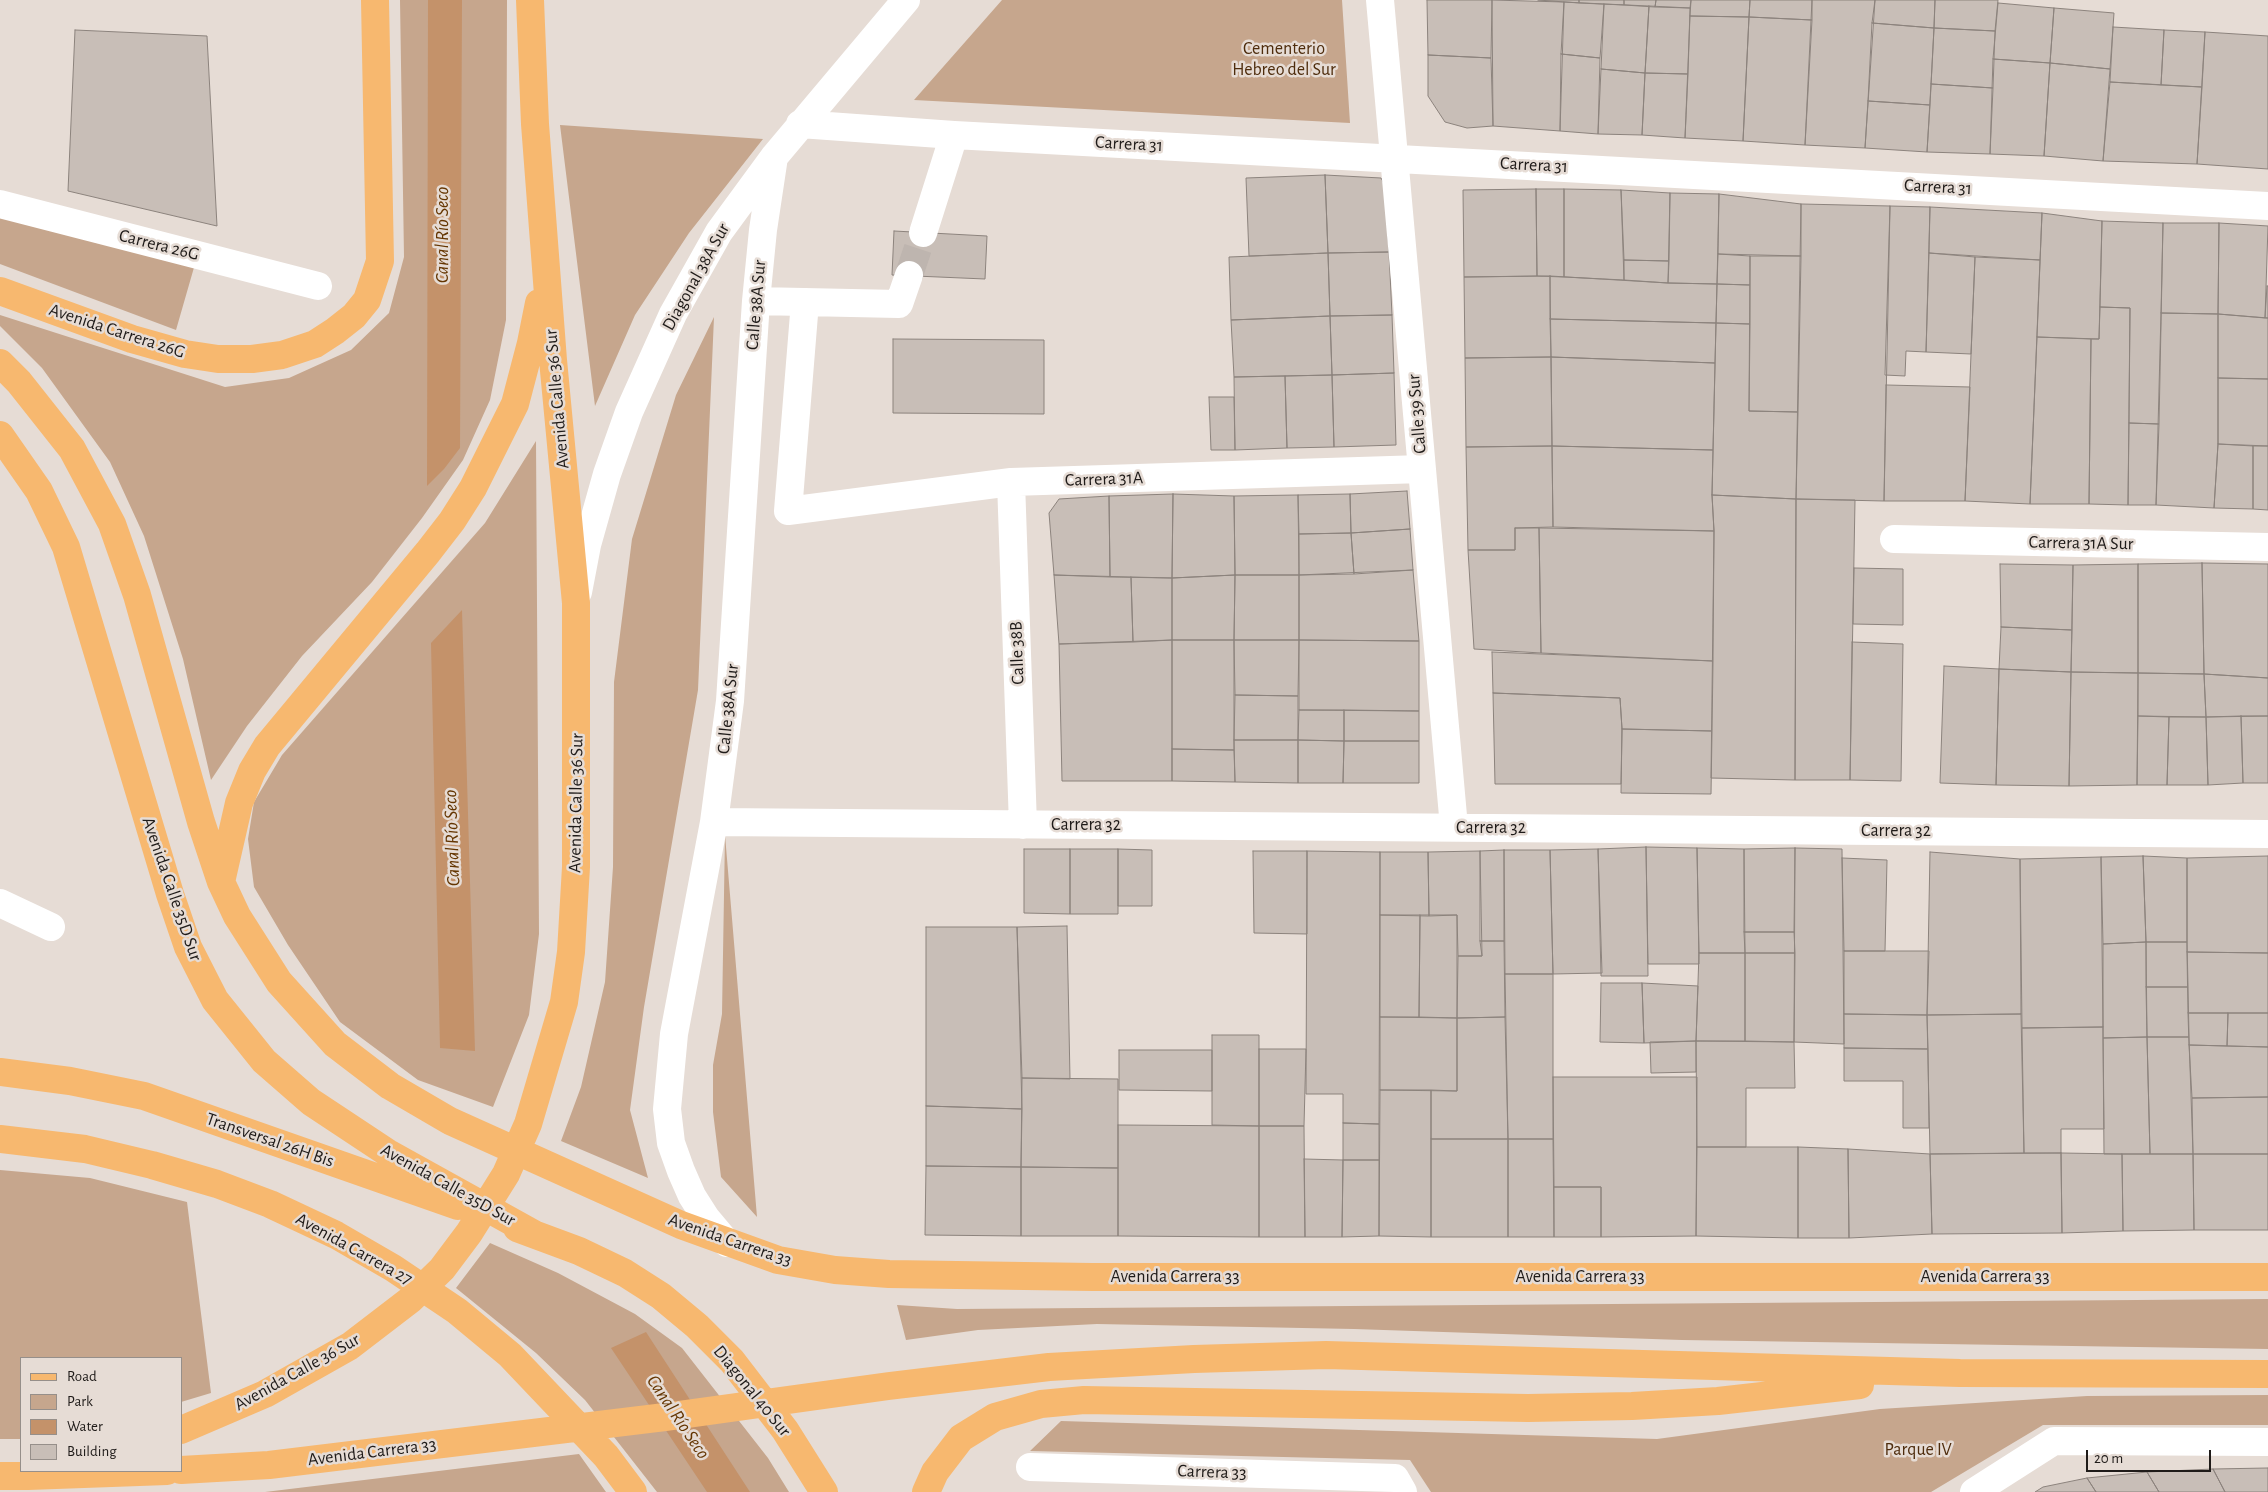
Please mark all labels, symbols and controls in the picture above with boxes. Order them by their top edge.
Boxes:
park label: Cementerio Hebreo del Sur [1232,38,1336,80]
street label: Carrera 31 [1095,131,1163,157]
street label: Carrera 31 [1500,152,1568,178]
street label: Carrera 31 [1904,174,1972,200]
water label: Canal Río Seco [431,187,453,283]
street label: Diagonal 38A Sur [658,220,734,334]
street label: Carrera 26G [117,225,201,265]
street label: Calle 38A Sur [741,259,771,351]
street label: Avenida Carrera 26G [46,299,188,363]
street label: Avenida Calle 36 Sur [540,328,574,470]
street label: Calle 39 Sur [1403,373,1431,455]
street label: Carrera 31A [1064,467,1144,491]
street label: Carrera 31A Sur [2029,531,2133,555]
street label: Calle 38B [1005,621,1029,685]
street label: Calle 38A Sur [713,663,743,755]
street label: Avenida Calle 36 Sur [564,733,588,873]
water label: Canal Río Seco [439,789,465,887]
street label: Avenida Calle 35D Sur [137,814,207,964]
street label: Carrera 32 [1051,814,1121,836]
street label: Carrera 32 [1456,817,1526,839]
street label: Carrera 32 [1861,820,1931,842]
street label: Transversal 26H Bis [203,1108,337,1172]
street label: Avenida Calle 35D Sur [377,1139,519,1231]
street label: Avenida Carrera 27 [292,1208,416,1290]
street label: Avenida Carrera 33 [665,1209,795,1271]
street label: Avenida Carrera 33 [1110,1266,1240,1288]
street label: Avenida Carrera 33 [1515,1266,1645,1288]
street label: Avenida Carrera 33 [1920,1266,2050,1288]
street label: Avenida Calle 36 Sur [231,1329,363,1415]
street label: Diagonal 40 Sur [709,1341,795,1441]
legend [20,1357,182,1472]
text: Road [67,1369,97,1384]
water label: Canal Río Seco [642,1371,714,1463]
text: Park [67,1394,93,1409]
text: Water [67,1419,103,1434]
street label: Avenida Carrera 33 [307,1433,437,1471]
park label: Parque IV [1884,1439,1952,1461]
scale bar [2088,1440,2213,1472]
text: Building [67,1444,117,1459]
text: 20 m [2094,1451,2123,1466]
street label: Carrera 33 [1177,1460,1247,1484]

